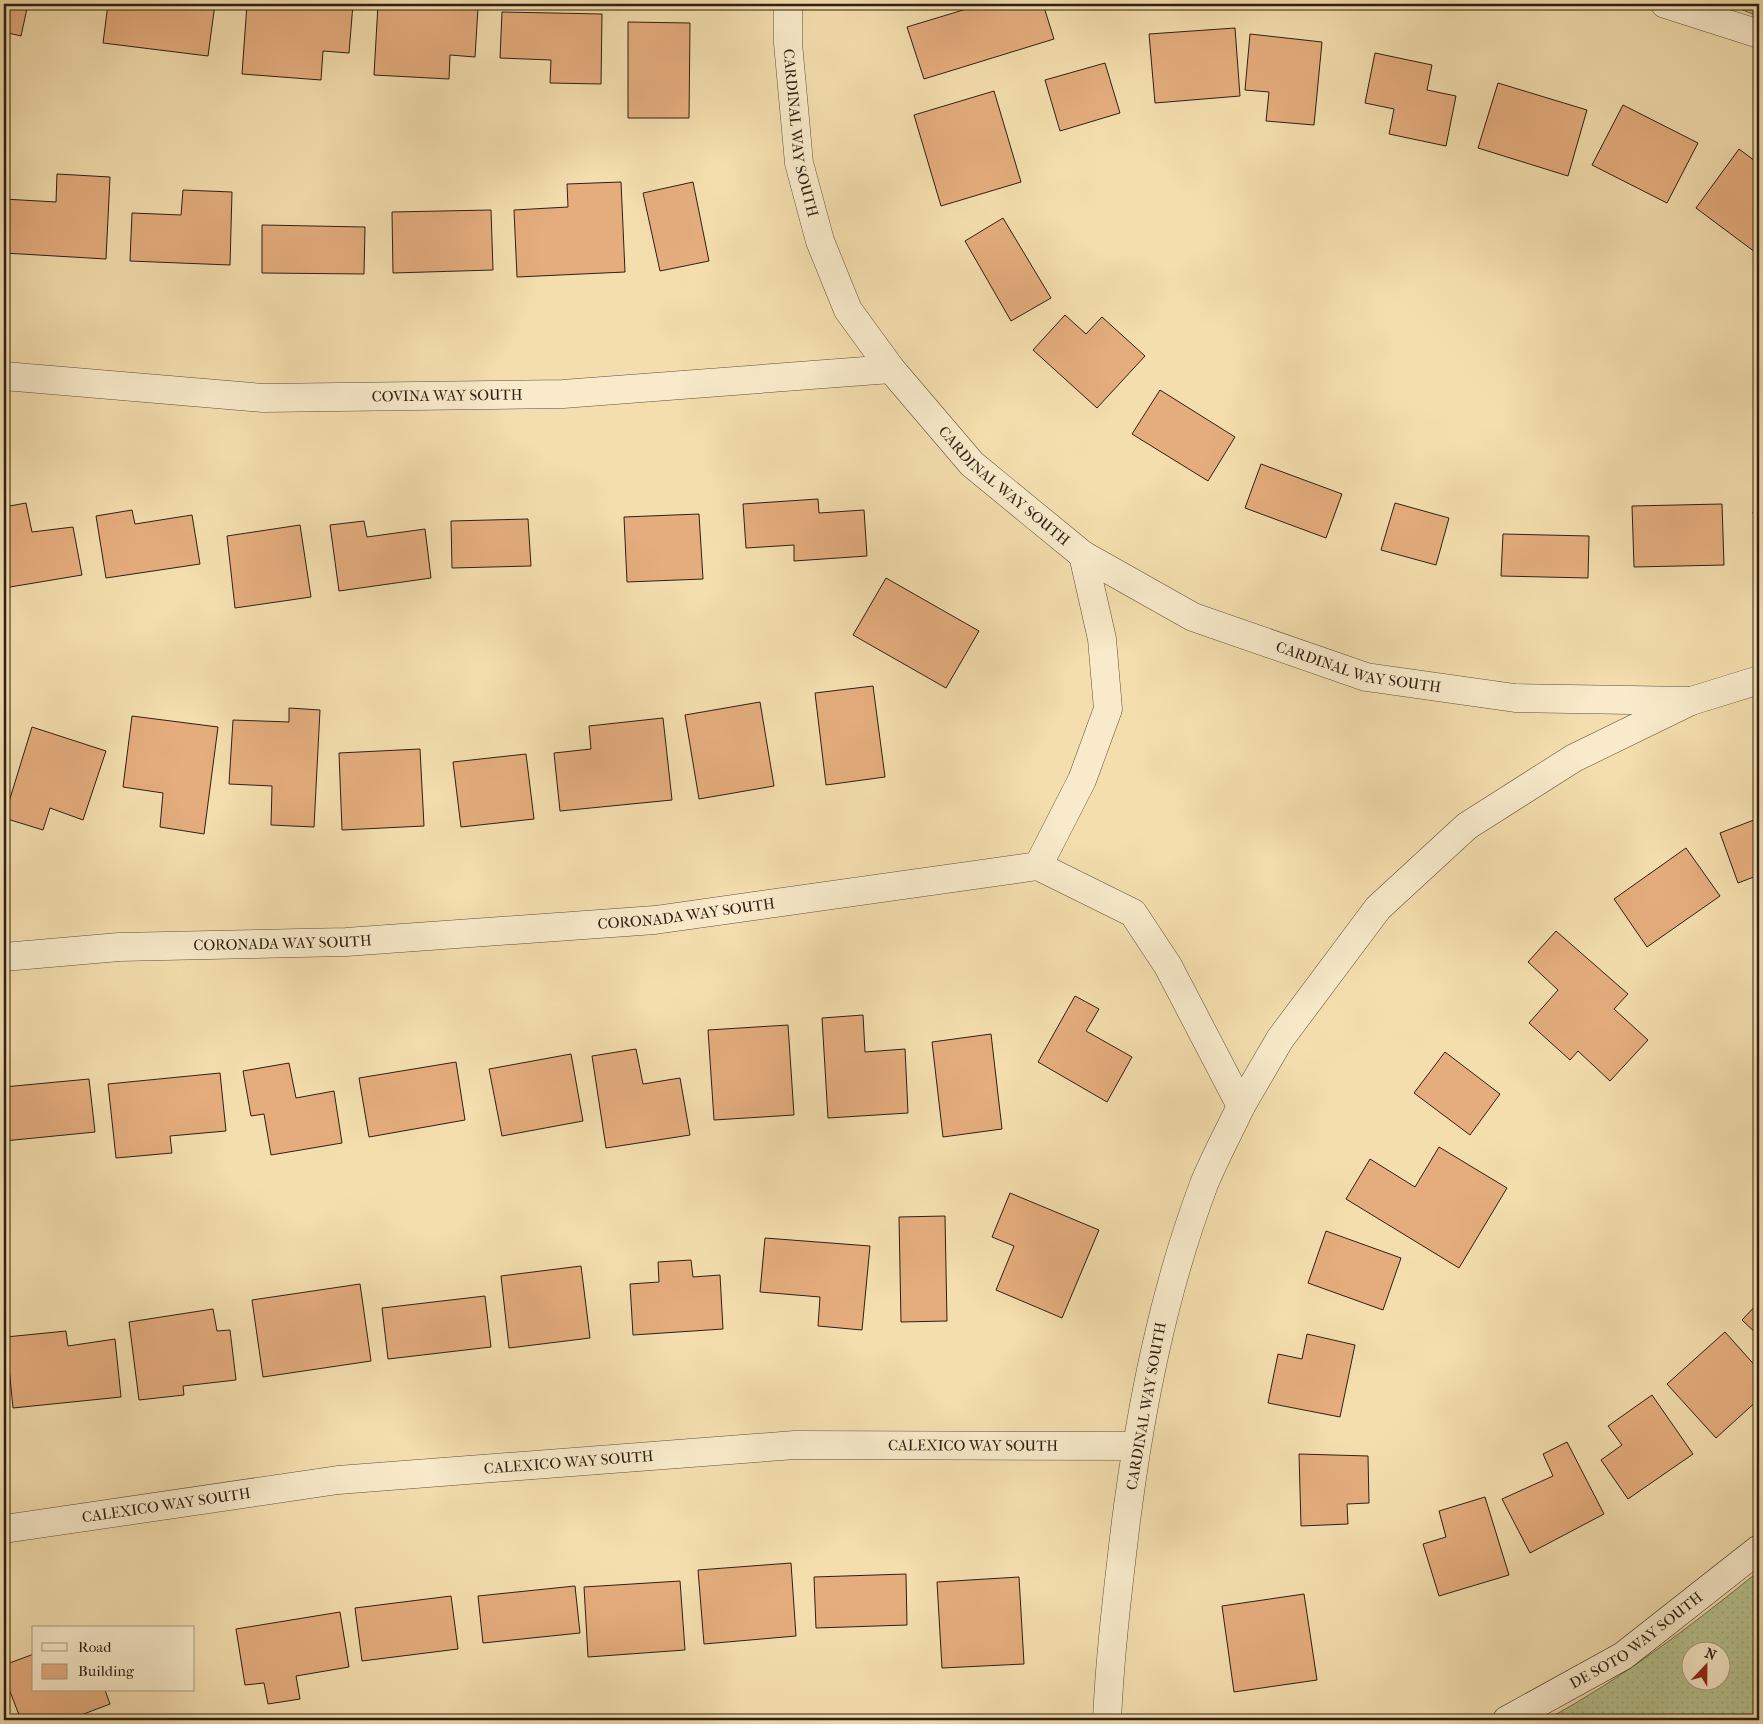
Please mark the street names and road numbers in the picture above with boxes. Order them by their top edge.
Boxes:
street label: CARDINAL WAY SOUTH [780,48,822,219]
street label: COVINA WAY SOUTH [372,386,523,406]
street label: CARDINAL WAY SOUTH [935,423,1073,549]
street label: CARDINAL WAY SOUTH [1274,637,1442,696]
street label: CORONADA WAY SOUTH [597,894,776,933]
street label: CORONADA WAY SOUTH [193,931,372,954]
street label: CARDINAL WAY SOUTH [1122,1320,1170,1491]
street label: CALEXICO WAY SOUTH [888,1436,1058,1455]
street label: CALEXICO WAY SOUTH [483,1447,654,1478]
street label: CALEXICO WAY SOUTH [81,1484,252,1526]
street label: DE SOTO WAY SOUTH [1567,1588,1706,1693]

